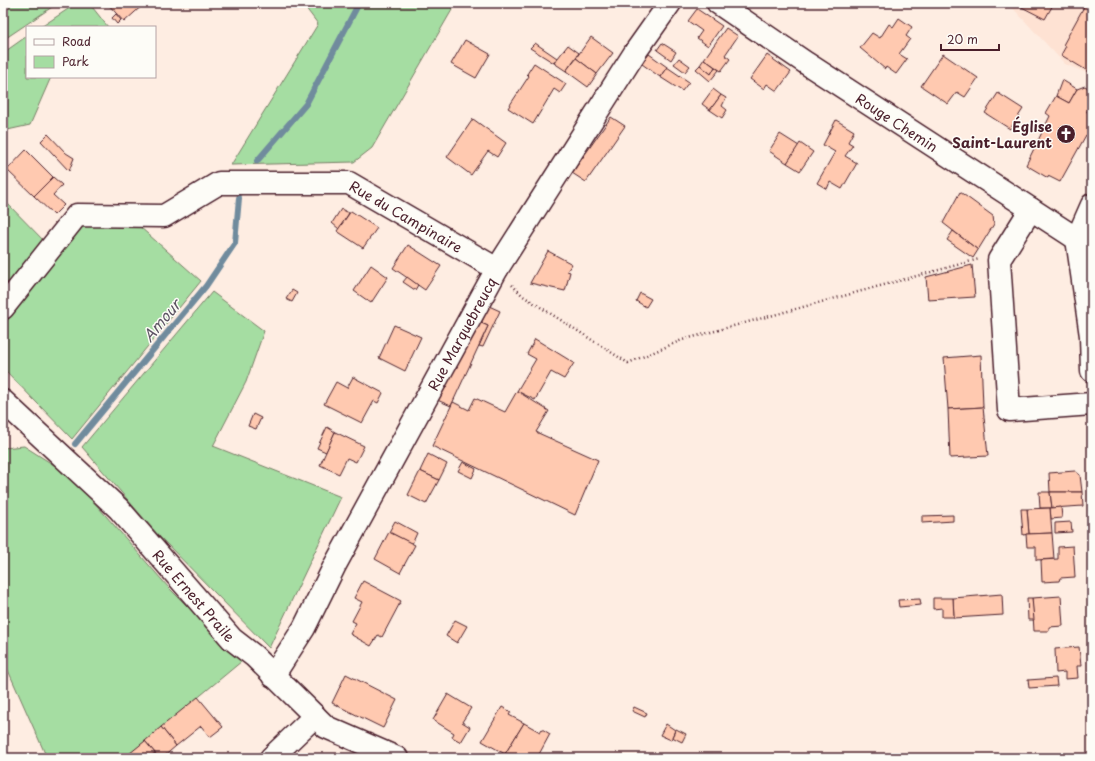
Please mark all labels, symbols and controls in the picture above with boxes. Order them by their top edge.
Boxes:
legend [26,26,156,78]
scale bar [941,26,999,52]
text: 20 m [947,30,978,48]
text: Road [62,32,91,50]
text: Park [62,52,89,70]
street label: Rouge Chemin [852,88,942,157]
place label: Église Saint-Laurent [952,116,1052,153]
church icon: Église Saint-Laurent [1055,123,1077,145]
street label: Rue du Campinaire [346,175,466,257]
street label: Rue Marquebreucq [422,273,501,394]
water label: Amour [136,292,187,346]
street label: Rue Ernest Praile [148,545,240,646]

